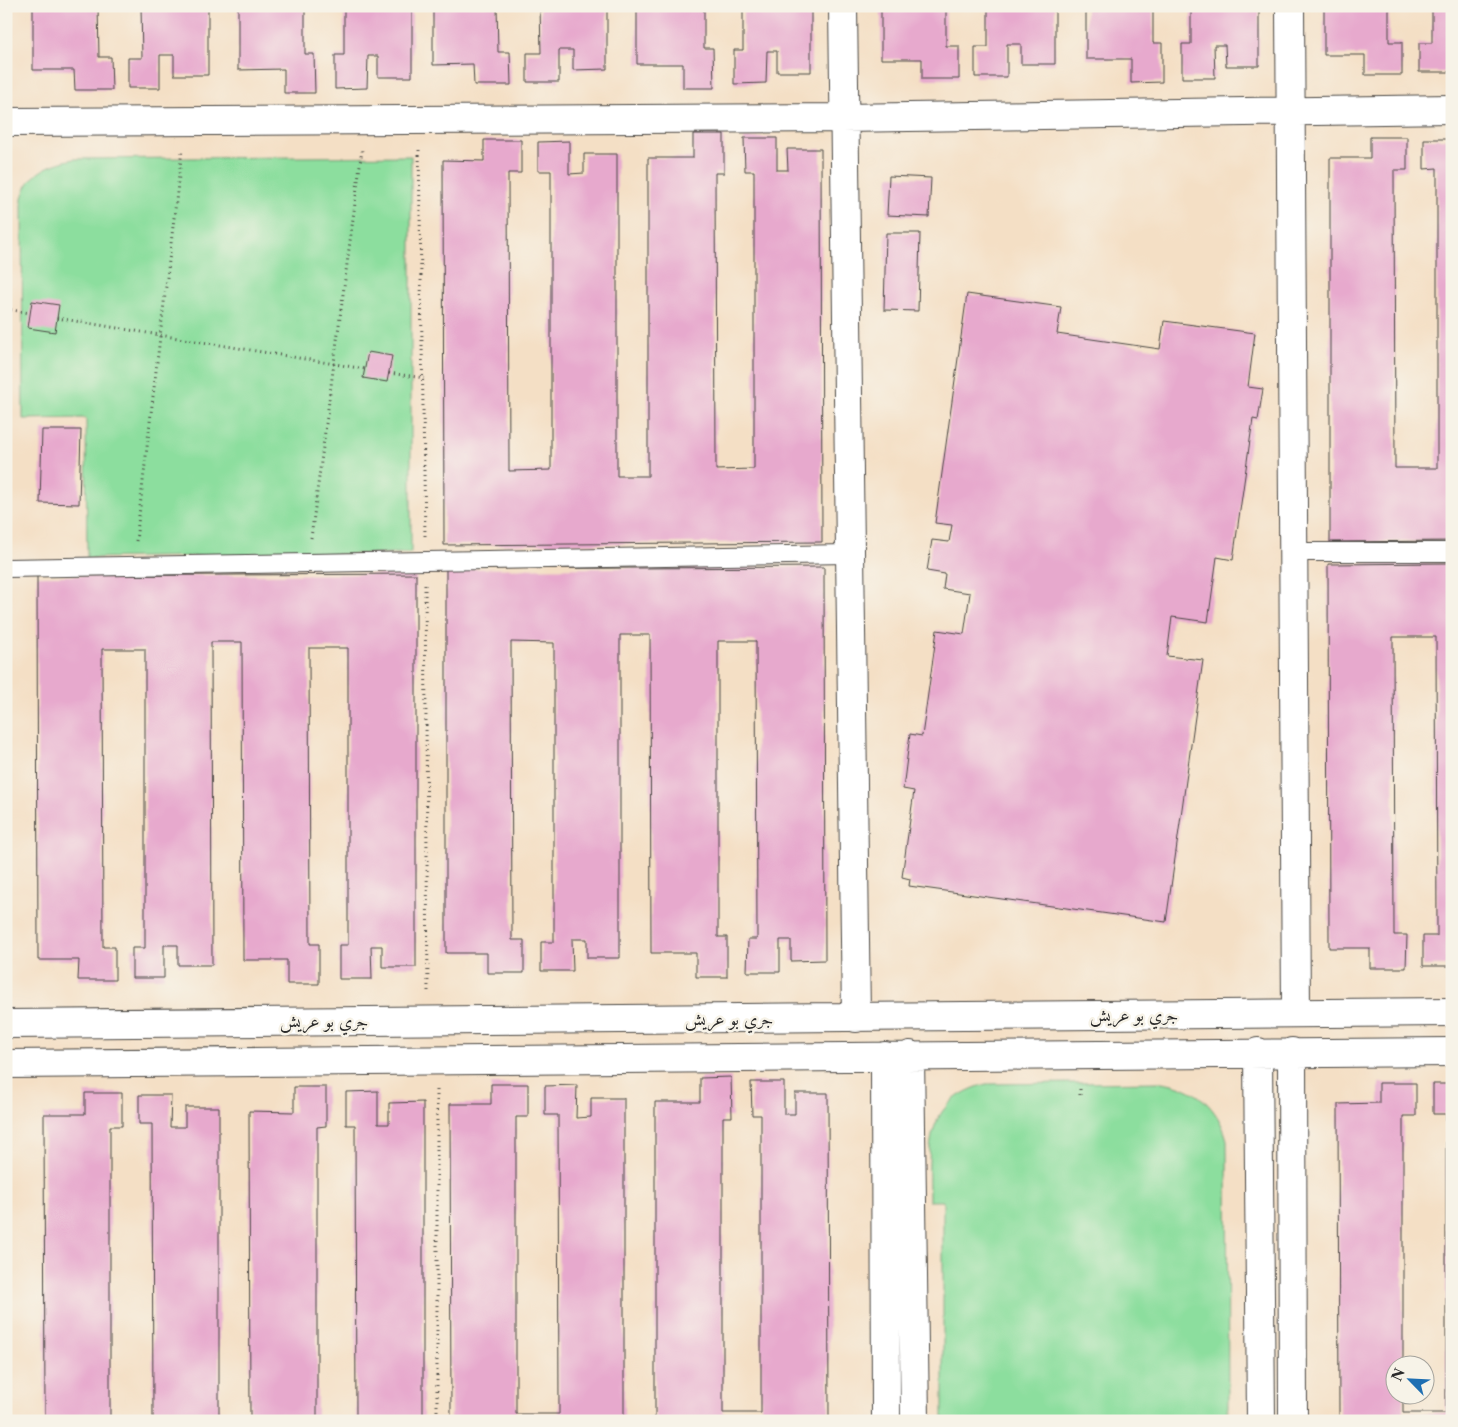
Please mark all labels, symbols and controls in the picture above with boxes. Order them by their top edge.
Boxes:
street label: جري بو عريش [1090,1004,1178,1030]
street label: جري بو عريش [685,1008,773,1034]
street label: جري بو عريش [280,1010,368,1036]
north arrow [1386,1354,1436,1404]
text: N [1387,1365,1409,1384]

